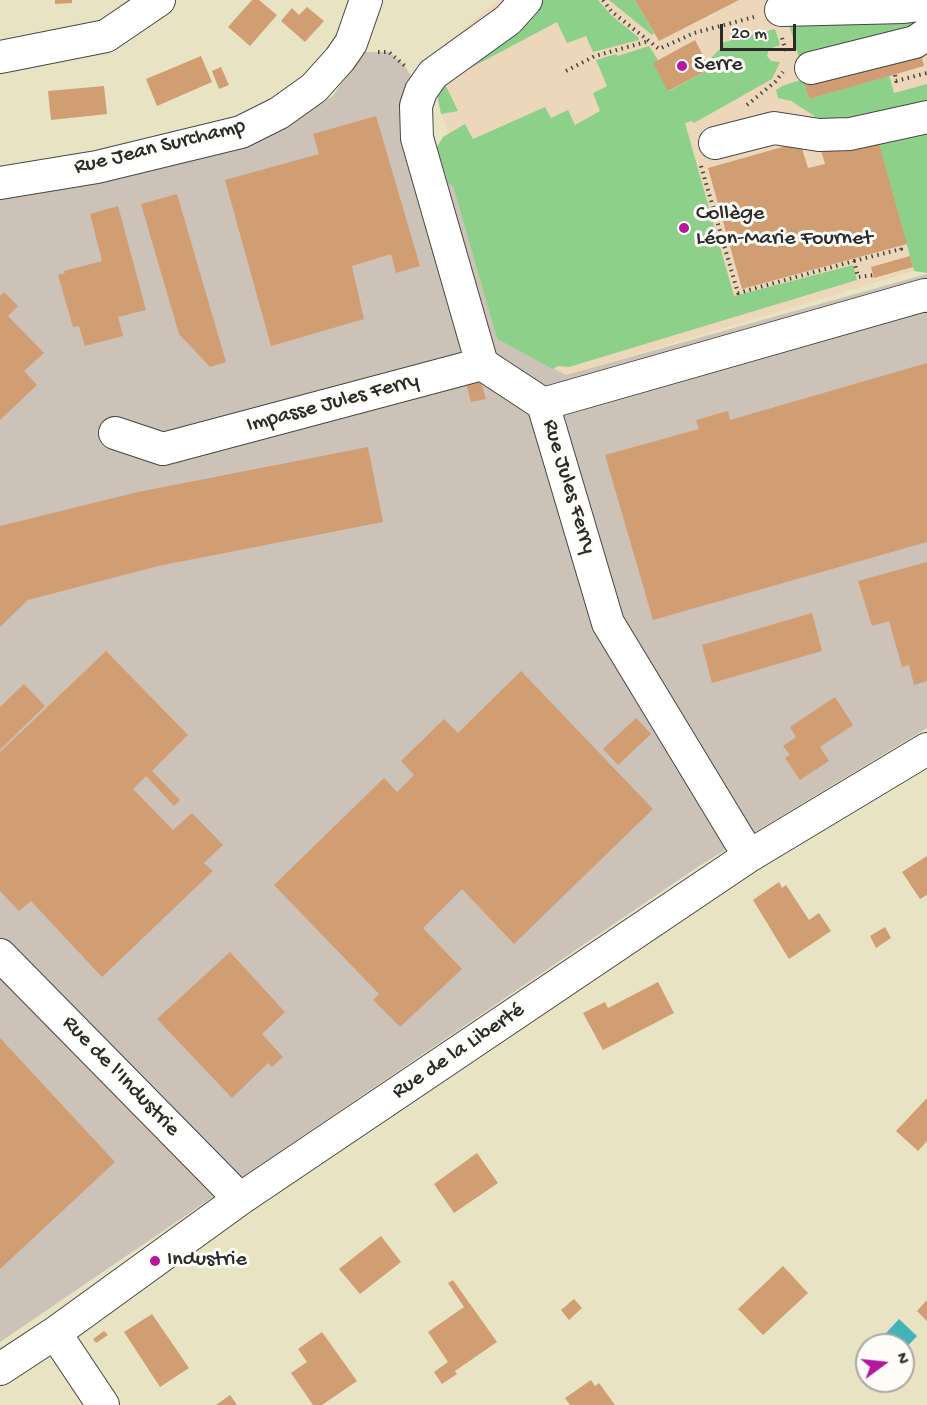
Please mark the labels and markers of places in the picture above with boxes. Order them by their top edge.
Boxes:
place label: Serre [694,53,742,79]
marker: Serre [675,59,689,73]
place label: Collège Léon-Marie Fournet [696,202,872,254]
marker: Collège Léon-Marie Fournet [677,221,691,235]
place label: Industrie [167,1248,247,1274]
marker: Industrie [148,1254,162,1268]

